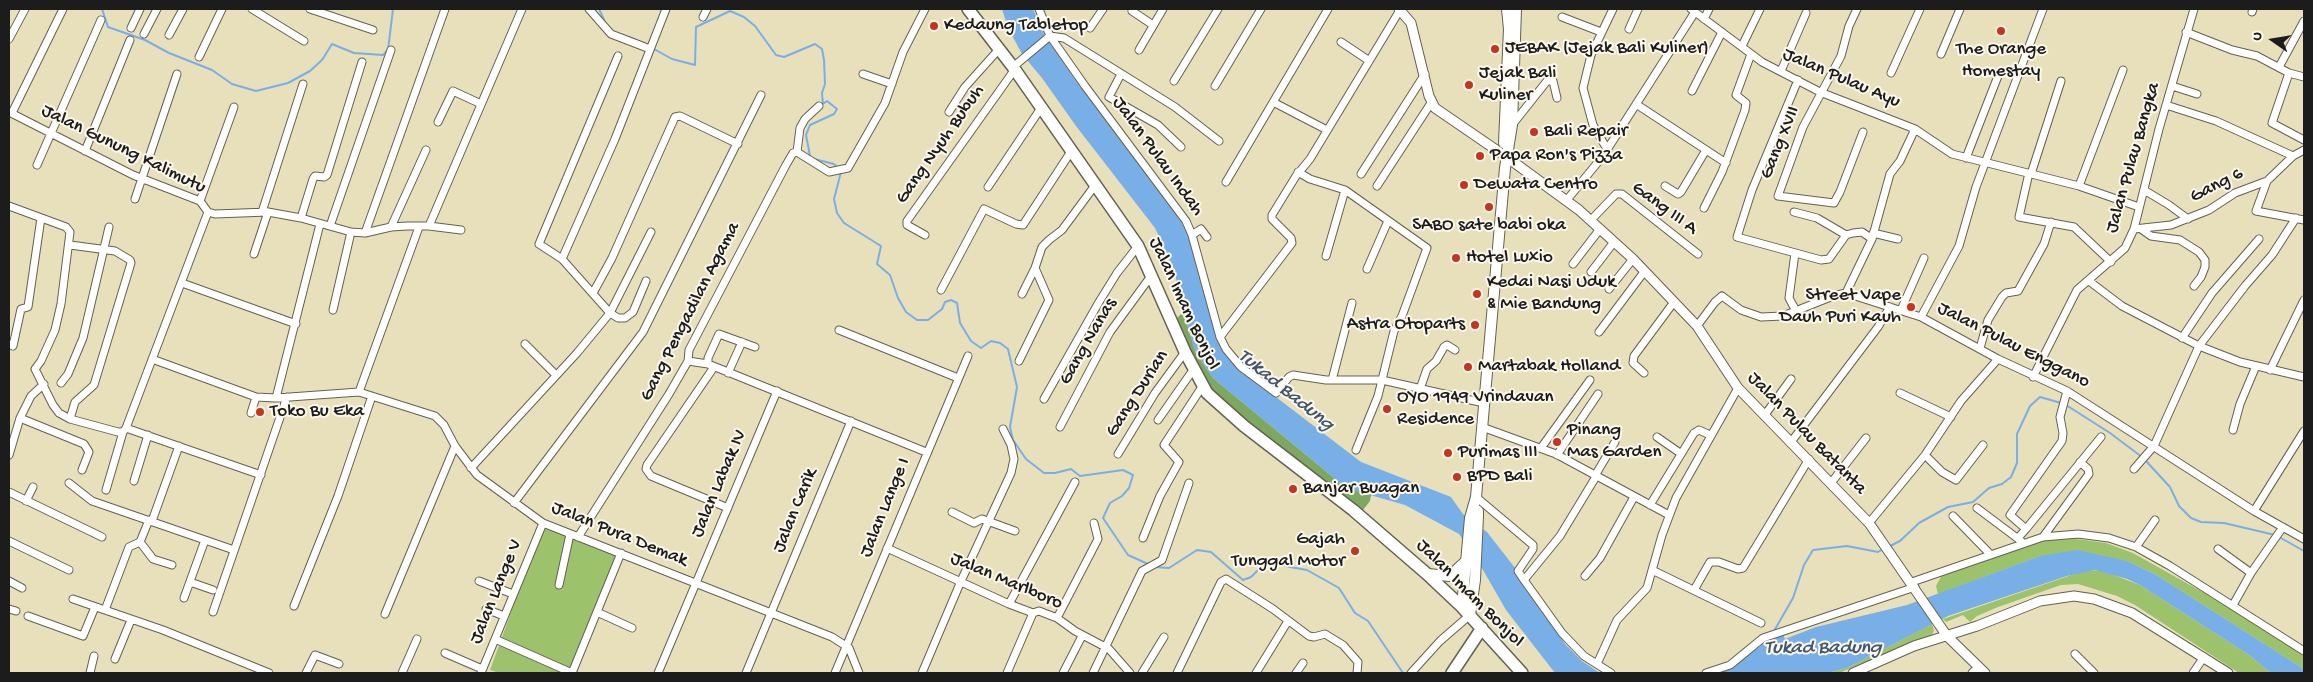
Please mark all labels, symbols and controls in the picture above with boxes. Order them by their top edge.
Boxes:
place label: Kedaung Tabletop [944,15,1088,37]
north arrow [2248,15,2298,65]
marker: Kedaung Tabletop [928,20,940,32]
marker: The Orange Homestay [1995,25,2007,37]
text: U [2249,31,2267,42]
place label: JEBAK (Jejak Bali Kuliner) [1505,38,1709,60]
place label: The Orange Homestay [1956,39,2046,83]
marker: JEBAK (Jejak Bali Kuliner) [1489,43,1501,55]
street label: Jalan Pulau Ayu [1779,44,1903,114]
place label: Jejak Bali Kuliner [1479,63,1556,107]
marker: Jejak Bali Kuliner [1463,79,1475,91]
street label: Jalan Pulau Bangka [2102,80,2166,236]
street label: Gang Nyuh Bubuh [892,81,990,209]
street label: Jalan Pulau Indah [1106,93,1208,221]
street label: Jalan Gunung Kalimutu [37,100,209,200]
street label: Gang XVII [1756,103,1806,183]
place label: Bali Repair [1544,121,1628,143]
marker: Bali Repair [1528,126,1540,138]
place label: Papa Ron's Pizza [1490,145,1622,167]
marker: Papa Ron's Pizza [1474,150,1486,162]
street label: Gang 6 [2187,163,2247,209]
place label: Dewata Centro [1474,174,1598,196]
street label: Gang III A [1626,177,1702,241]
marker: Dewata Centro [1458,179,1470,191]
marker: SABO sate babi oka [1483,201,1495,213]
place label: SABO sate babi oka [1412,215,1566,237]
street label: Gang Pengadilan Agama [636,219,746,405]
street label: Jalan Imam Bonjol [1142,234,1224,374]
place label: Hotel Luxio [1466,247,1553,269]
marker: Hotel Luxio [1450,252,1462,264]
place label: Kedai Nasi Uduk & Mie Bandung [1487,272,1616,316]
place label: Street Vape Dauh Puri Kauh [1780,285,1901,329]
marker: Kedai Nasi Uduk & Mie Bandung [1471,288,1483,300]
street label: Gang Nanas [1055,295,1123,389]
street label: Jalan Pulau Enggano [1933,298,2093,394]
marker: Street Vape Dauh Puri Kauh [1905,301,1917,313]
place label: Astra Otoparts [1347,314,1465,336]
marker: Astra Otoparts [1469,319,1481,331]
water label: Tukad Badung [1232,345,1338,437]
street label: Gang Durian [1102,346,1174,442]
place label: Martabak Holland [1478,356,1620,378]
marker: Martabak Holland [1462,361,1474,373]
street label: Jalan Pulau Batanta [1741,368,1871,500]
place label: OYO 1949 Vrindavan Residence [1397,387,1553,431]
place label: Toko Bu Eka [270,401,364,423]
marker: OYO 1949 Vrindavan Residence [1381,403,1393,415]
marker: Toko Bu Eka [254,406,266,418]
place label: Pinang Mas Garden [1567,420,1661,464]
street label: Jalan Labak IV [687,427,753,541]
marker: Pinang Mas Garden [1551,436,1563,448]
place label: Purimas III [1458,442,1537,464]
marker: Purimas III [1442,447,1454,459]
street label: Jalan Lange I [856,455,916,561]
street label: Jalan Carik [769,465,823,557]
place label: BPD Bali [1467,466,1533,488]
marker: BPD Bali [1451,471,1463,483]
place label: Banjar Buagan [1303,478,1419,500]
marker: Banjar Buagan [1287,483,1299,495]
street label: Jalan Pura Demak [548,497,690,573]
place label: Gajah Tunggal Motor [1232,529,1345,573]
street label: Jalan Imam Bonjol [1410,535,1528,653]
street label: Jalan Lange V [466,536,528,648]
marker: Gajah Tunggal Motor [1349,545,1361,557]
street label: Jalan Marlboro [946,548,1066,616]
water label: Tukad Badung [1765,637,1881,661]

